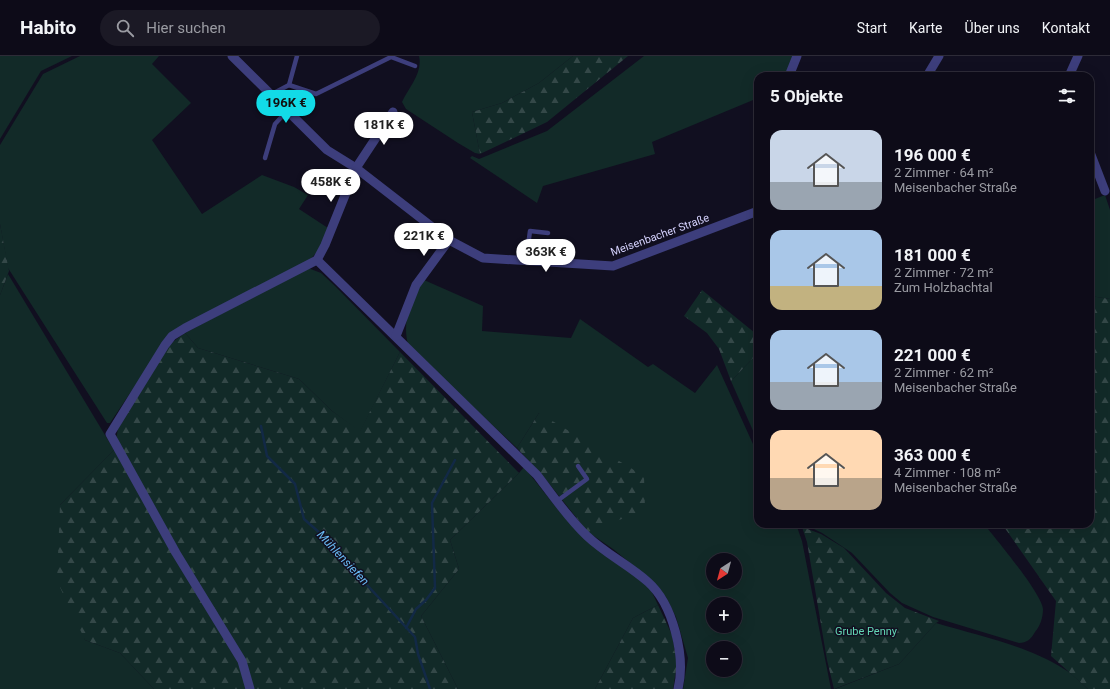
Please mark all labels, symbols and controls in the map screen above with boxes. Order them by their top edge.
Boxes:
search box [100,10,380,46]
text: Habito [20,16,76,39]
icon: search [114,17,136,39]
text: Hier suchen [146,19,226,37]
text: Start [857,20,887,36]
text: Karte [909,20,943,36]
text: Über uns [965,20,1020,36]
text: Kontakt [1042,20,1090,36]
icon: filters [1056,85,1078,107]
text: 5 Objekte [770,86,843,106]
pin: 196K € [253,90,319,124]
text: 196K € [265,95,307,110]
pin: 181K € [351,112,417,146]
text: 181K € [363,117,405,132]
text: 196 000 € [894,145,971,165]
icon: home [802,146,850,194]
text: 2 Zimmer · 64 m² [894,165,993,180]
pin: 458K € [298,169,364,203]
text: 458K € [310,174,352,189]
text: Meisenbacher Straße [894,180,1017,195]
street label: Meisenbacher Straße [609,211,711,259]
pin: 221K € [391,223,457,257]
text: 221K € [403,228,445,243]
pin: 363K € [513,239,579,273]
text: 363K € [525,244,567,259]
text: 181 000 € [894,245,971,265]
icon: home [802,246,850,294]
text: 2 Zimmer · 72 m² [894,265,993,280]
text: Zum Holzbachtal [894,280,993,295]
text: 221 000 € [894,345,971,365]
icon: home [802,346,850,394]
text: 2 Zimmer · 62 m² [894,365,993,380]
text: Meisenbacher Straße [894,380,1017,395]
text: 363 000 € [894,445,971,465]
icon: home [802,446,850,494]
text: 4 Zimmer · 108 m² [894,465,1001,480]
text: Meisenbacher Straße [894,480,1017,495]
water label: Mühlensiefen [314,528,372,588]
north arrow [706,553,742,589]
map controls [706,553,742,677]
button: + [706,597,742,633]
park label: Grube Penny [835,625,898,638]
button: − [706,641,742,677]

